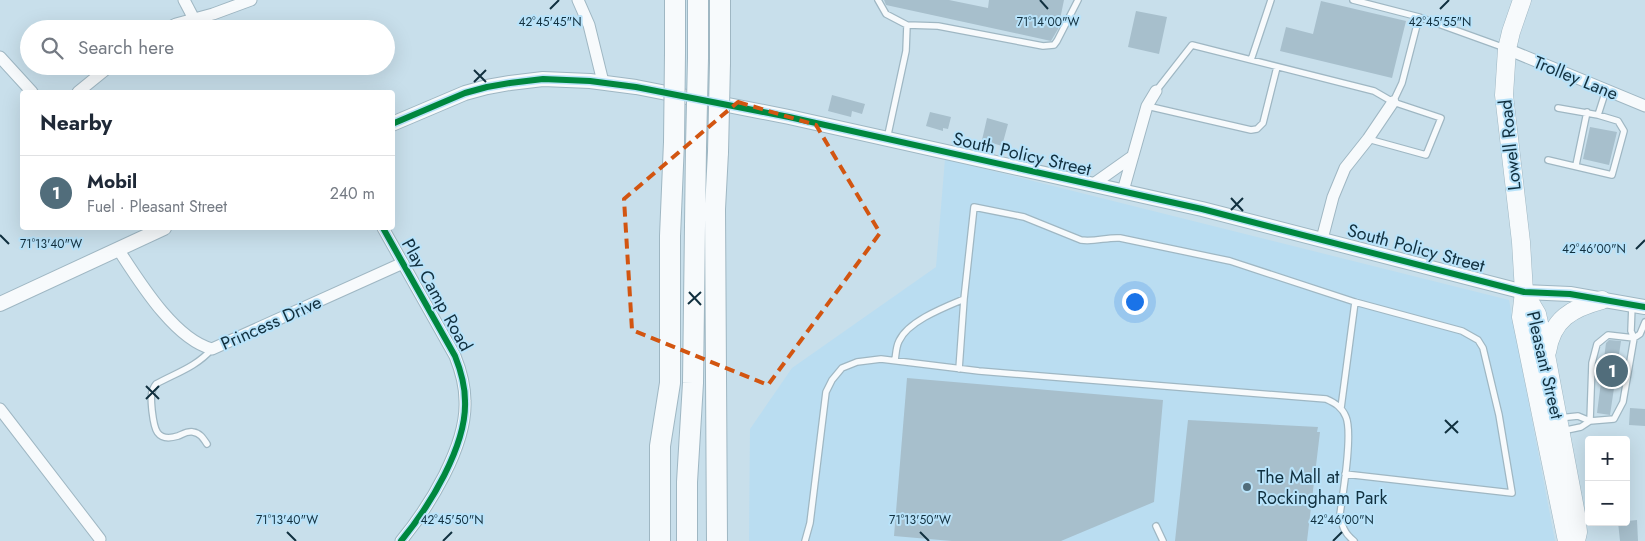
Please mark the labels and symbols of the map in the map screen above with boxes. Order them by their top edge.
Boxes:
text: 42°45'45"N [519,13,582,31]
text: 71°14'00"W [1017,13,1079,31]
text: 42°45'55"N [1409,13,1471,31]
street label: Trolley Lane [1530,49,1622,107]
street label: Lowell Road [1492,98,1528,192]
street label: South Policy Street [950,125,1094,183]
street label: South Policy Street [1344,217,1488,279]
street label: Play Camp Road [395,234,479,356]
text: 71°13'40"W [20,235,82,253]
text: 42°46'00"N [1562,240,1626,258]
street label: Princess Drive [217,289,325,357]
your location [1122,289,1148,315]
street label: Pleasant Street [1520,309,1570,422]
pin: 1 [1596,352,1628,390]
place label: The Mall at Rockingham Park [1257,464,1388,511]
marker: The Mall at Rockingham Park [1241,481,1253,493]
text: 71°13'40"W [256,511,318,529]
text: 42°45'50"N [420,511,484,529]
text: 71°13'50"W [889,511,951,529]
text: 42°46'00"N [1310,511,1374,529]

